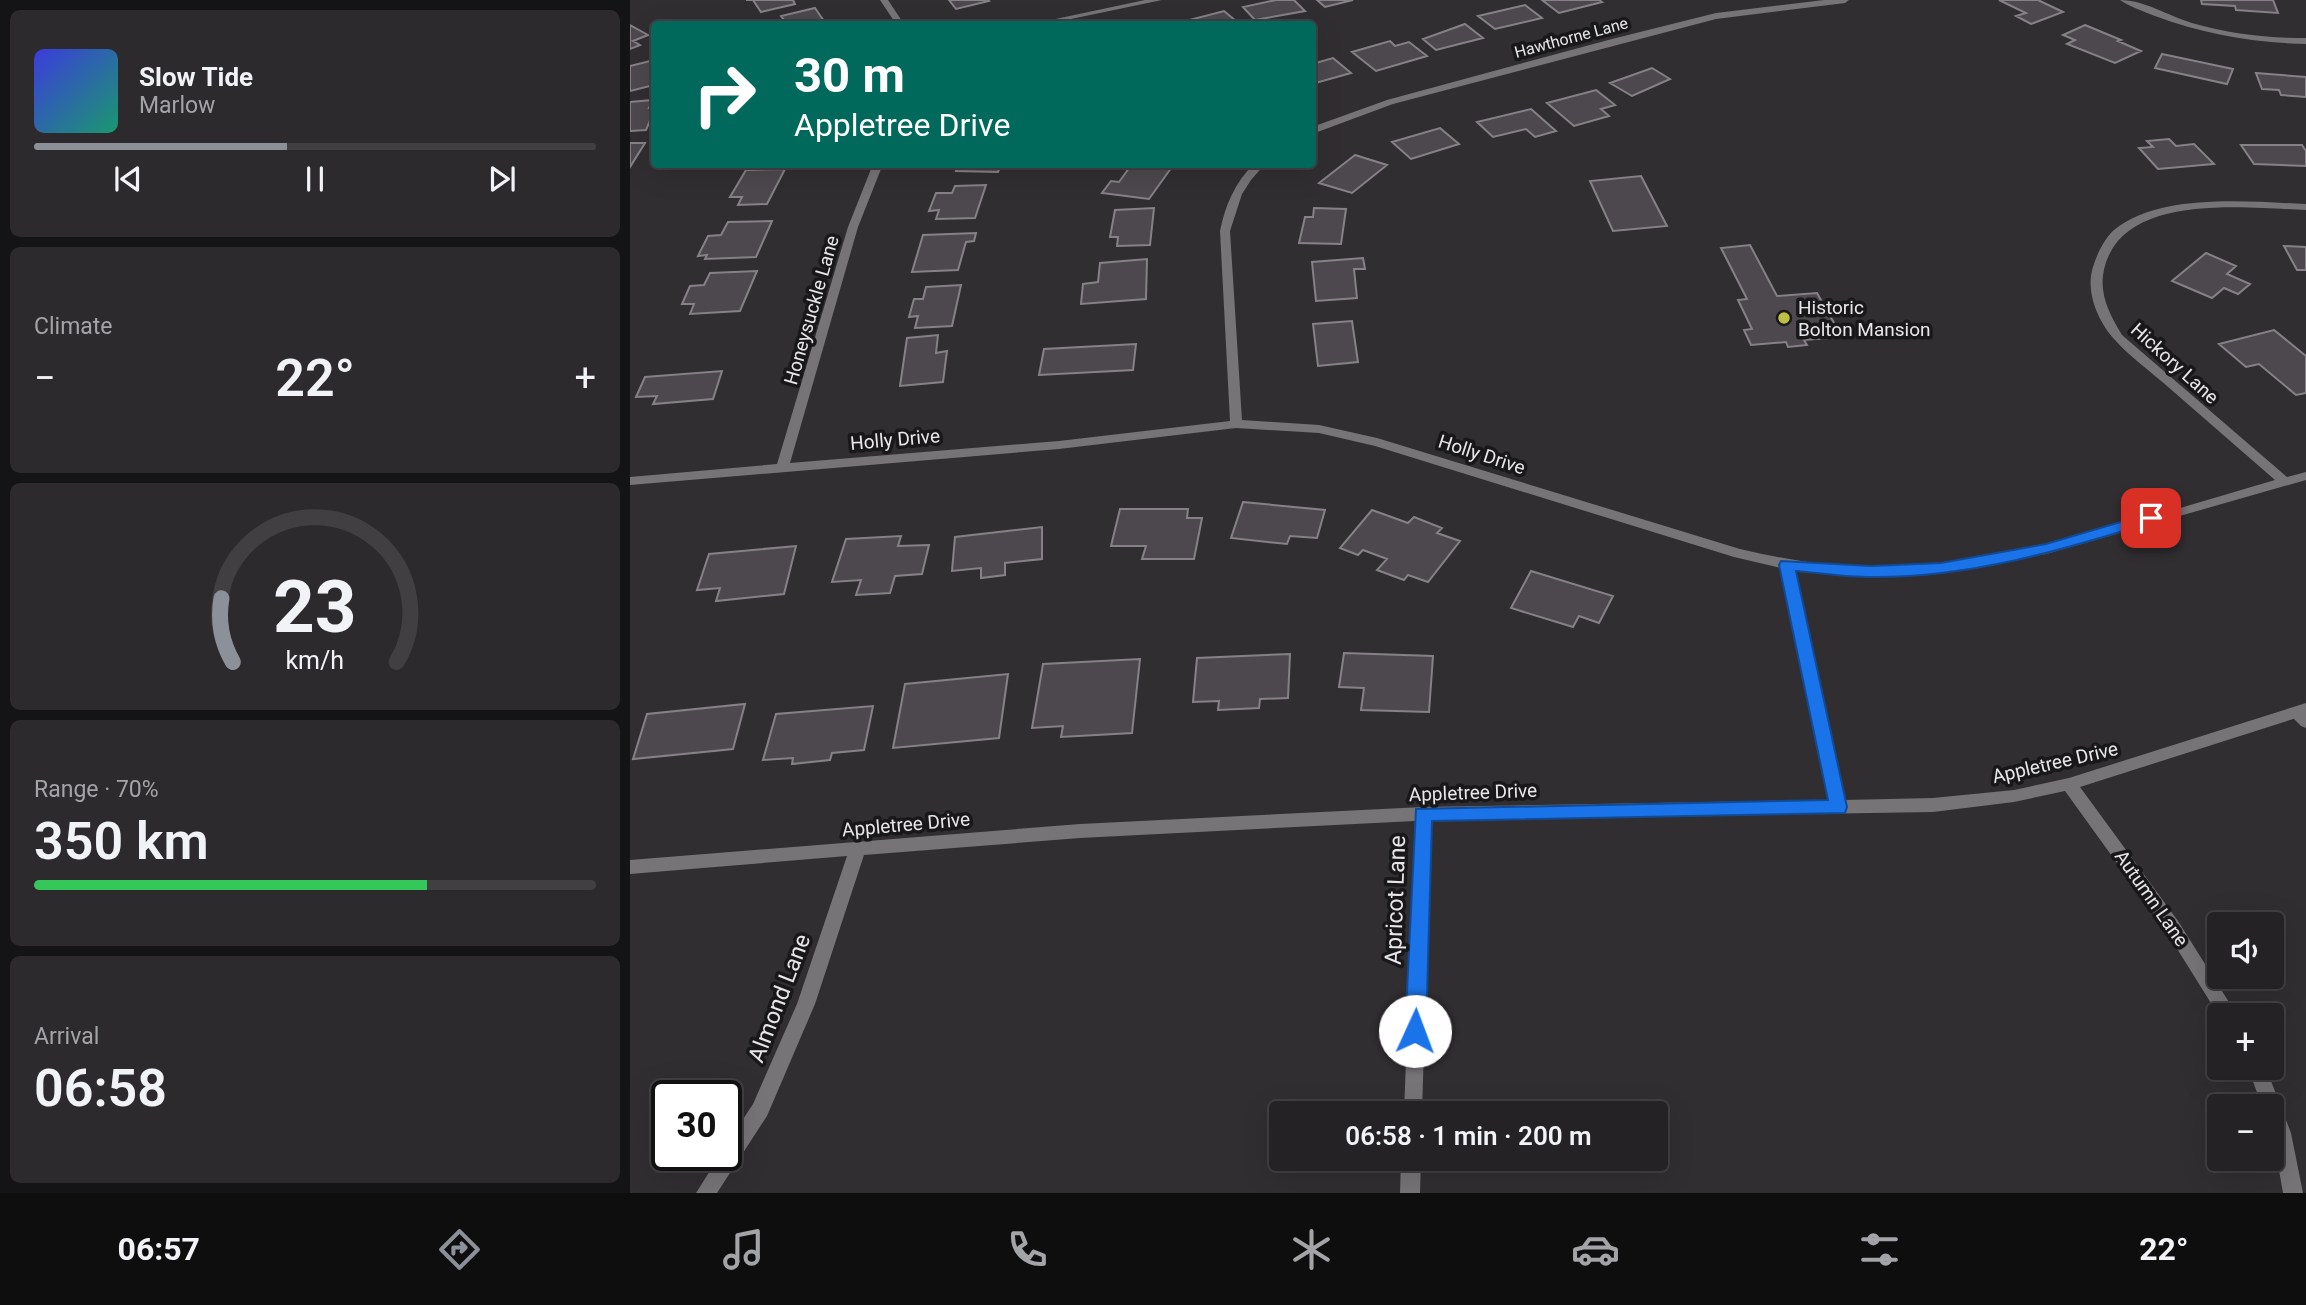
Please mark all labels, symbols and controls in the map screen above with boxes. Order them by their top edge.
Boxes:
street label: Hawthorne Lane [1512,13,1630,62]
text: 30 m [794,47,905,104]
icon: right [679,49,770,140]
text: Slow Tide [139,62,253,92]
text: Marlow [139,92,215,119]
text: Appletree Drive [794,106,1010,144]
icon: previous [109,160,147,198]
icon: pause [296,160,334,198]
icon: next [483,160,521,198]
street label: Honeysuckle Lane [779,233,844,387]
place label: Historic Bolton Mansion [1798,296,1931,341]
marker: Historic Bolton Mansion [1776,310,1792,326]
text: Climate [34,313,113,340]
street label: Hickory Lane [2126,318,2223,409]
text: 22° [275,348,355,409]
text: − [34,356,56,400]
text: + [574,356,596,400]
street label: Holly Drive [849,424,941,455]
street label: Holly Drive [1435,430,1528,479]
pin [2121,488,2181,548]
icon: arrive [2132,499,2170,537]
text: 23 [273,565,357,651]
text: km/h [286,646,344,675]
street label: Appletree Drive [1990,737,2120,788]
text: Range · 70% [34,776,159,803]
street label: Appletree Drive [1408,779,1538,806]
street label: Appletree Drive [841,807,971,842]
text: 350 km [34,811,209,872]
street label: Apricot Lane [1380,835,1411,965]
street label: Autumn Lane [2110,846,2193,951]
map controls [2207,912,2284,1171]
button: sound [2207,912,2284,989]
street label: Almond Lane [743,930,816,1066]
position arrow [1378,994,1452,1068]
button: + [2207,1003,2284,1080]
text: Arrival [34,1023,99,1050]
text: 06:58 [34,1058,167,1119]
speed limit sign: 30 [651,1080,742,1171]
button: − [2207,1094,2284,1171]
text: 06:58 · 1 min · 200 m [1345,1121,1592,1151]
icon: directions [435,1225,484,1274]
icon: music [719,1225,768,1274]
icon: phone [1003,1225,1052,1274]
icon: climate [1287,1225,1336,1274]
icon: car [1571,1225,1620,1274]
icon: filters [1855,1225,1904,1274]
text: 06:57 [118,1230,200,1268]
text: 22° [2139,1230,2188,1268]

